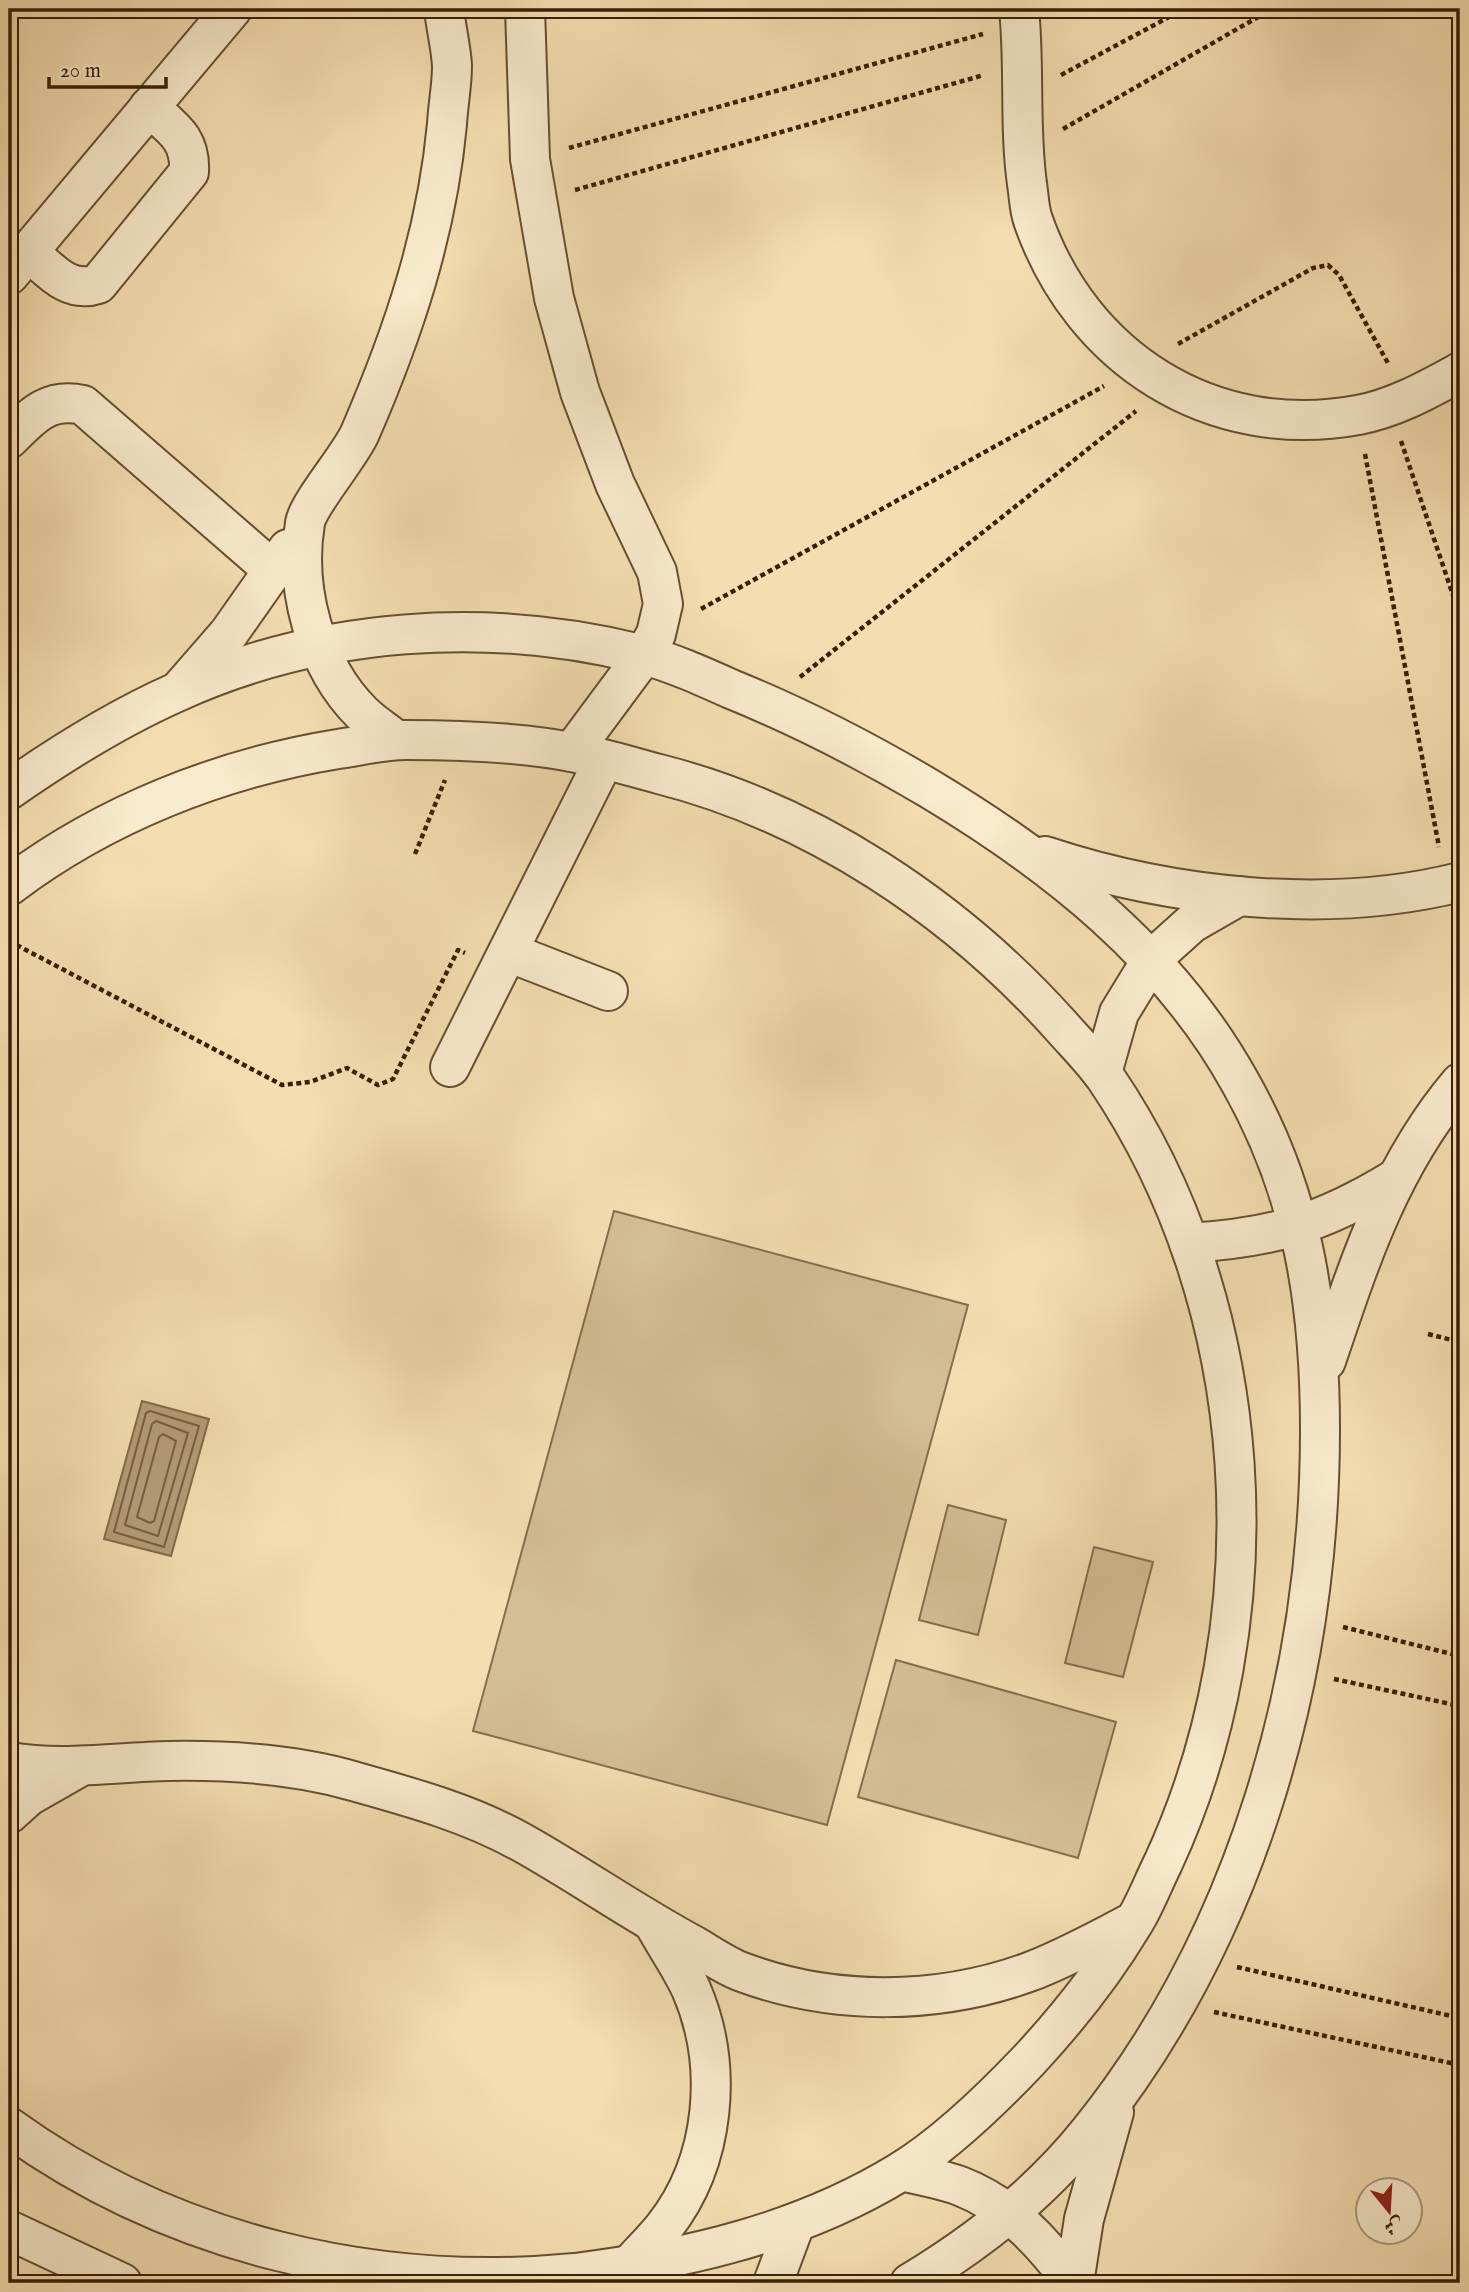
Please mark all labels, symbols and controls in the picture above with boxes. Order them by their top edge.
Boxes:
scale bar [49,46,166,90]
text: 20 m [60,58,101,85]
north arrow [1354,2176,1424,2246]
text: ش [1381,2211,1406,2240]

